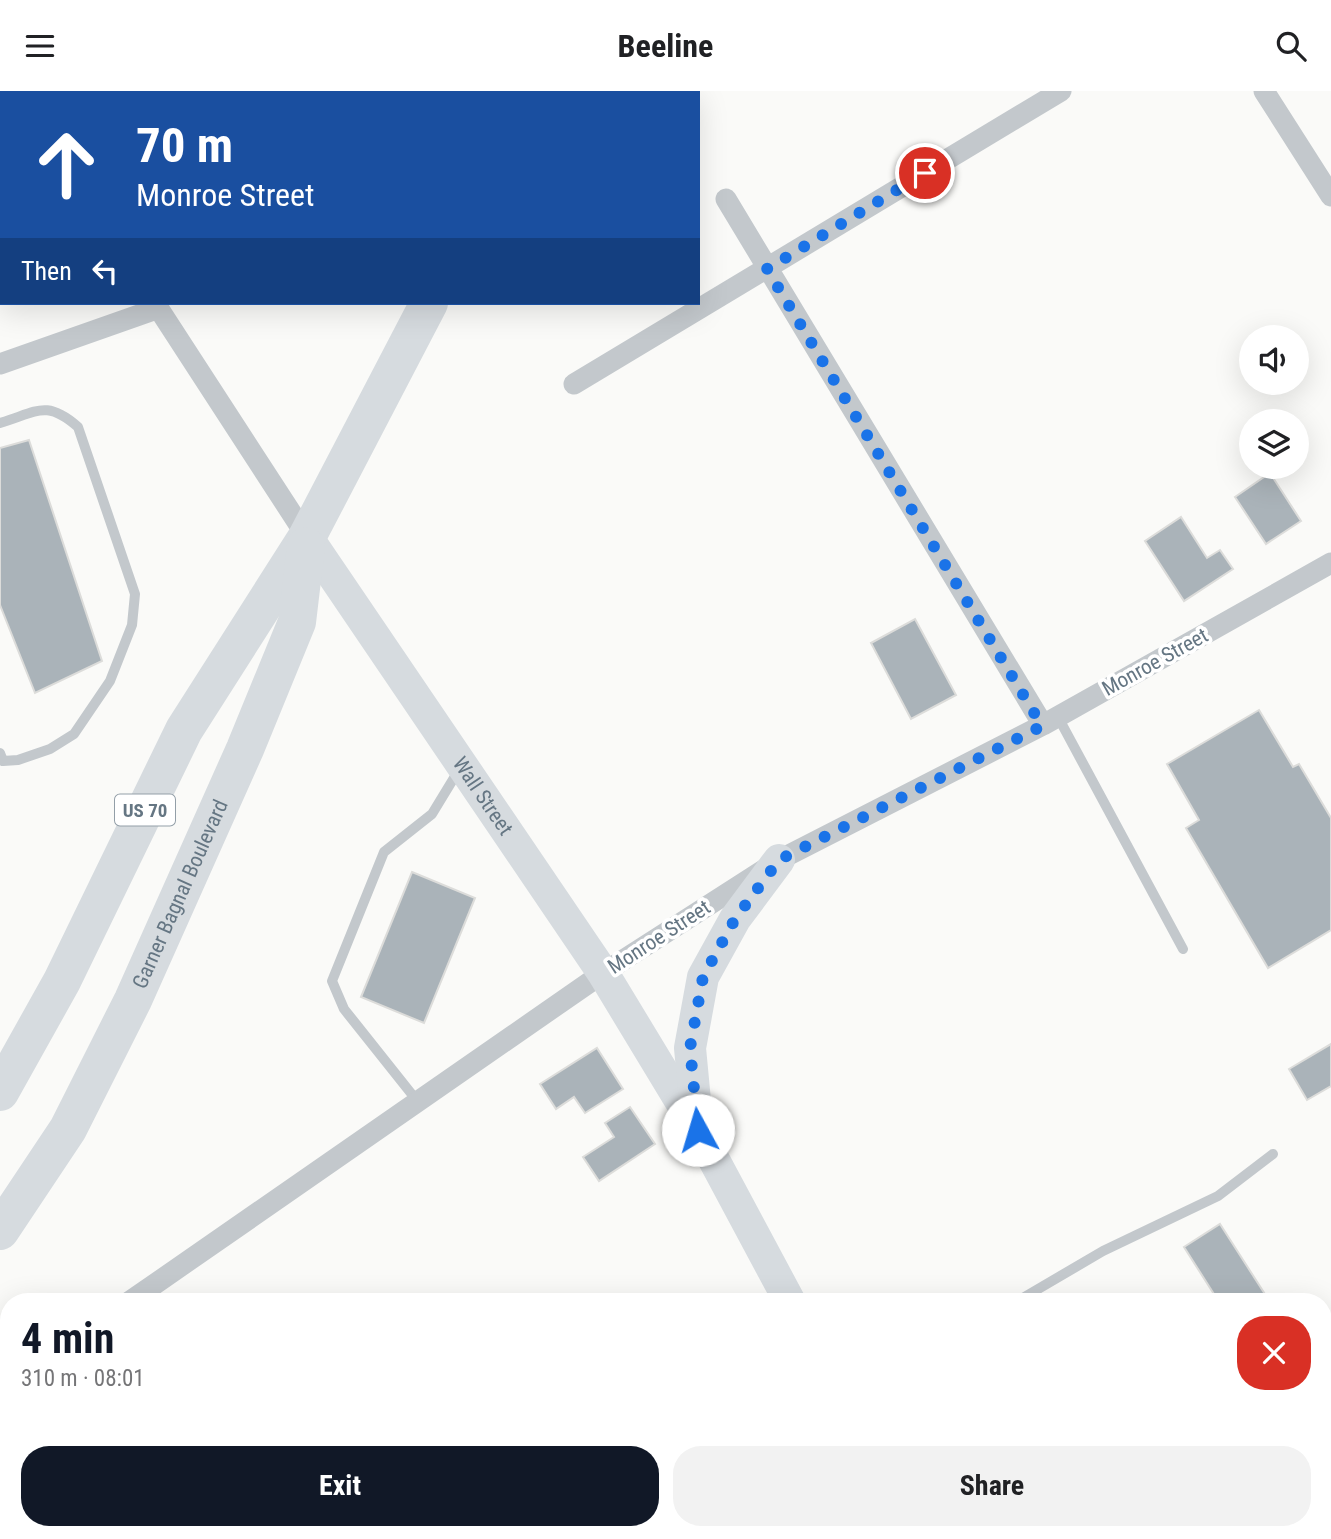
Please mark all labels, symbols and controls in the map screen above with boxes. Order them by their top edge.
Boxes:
icon: menu [21,27,59,65]
text: Beeline [618,27,713,65]
icon: search [1272,27,1310,65]
text: 70 m [136,117,233,174]
icon: ahead [21,119,112,210]
pin [895,143,955,203]
icon: arrive [906,154,944,192]
text: Monroe Street [136,176,315,214]
icon: left [86,252,124,290]
text: Then [21,256,72,286]
map controls [1239,325,1309,479]
button: sound [1239,325,1309,395]
button: layers [1239,409,1309,479]
street label: Monroe Street [1098,623,1212,701]
street label: Wall Street [448,752,518,840]
road number: US 70 [115,795,175,825]
street label: Garner Bagnal Boulevard [128,796,233,992]
street label: Monroe Street [603,895,715,979]
position arrow [661,1093,735,1167]
text: 4 min [21,1314,114,1363]
button: close [1237,1316,1311,1390]
text: 310 m · 08:01 [21,1365,145,1392]
button: Exit [21,1446,659,1526]
button: Share [673,1446,1311,1526]

